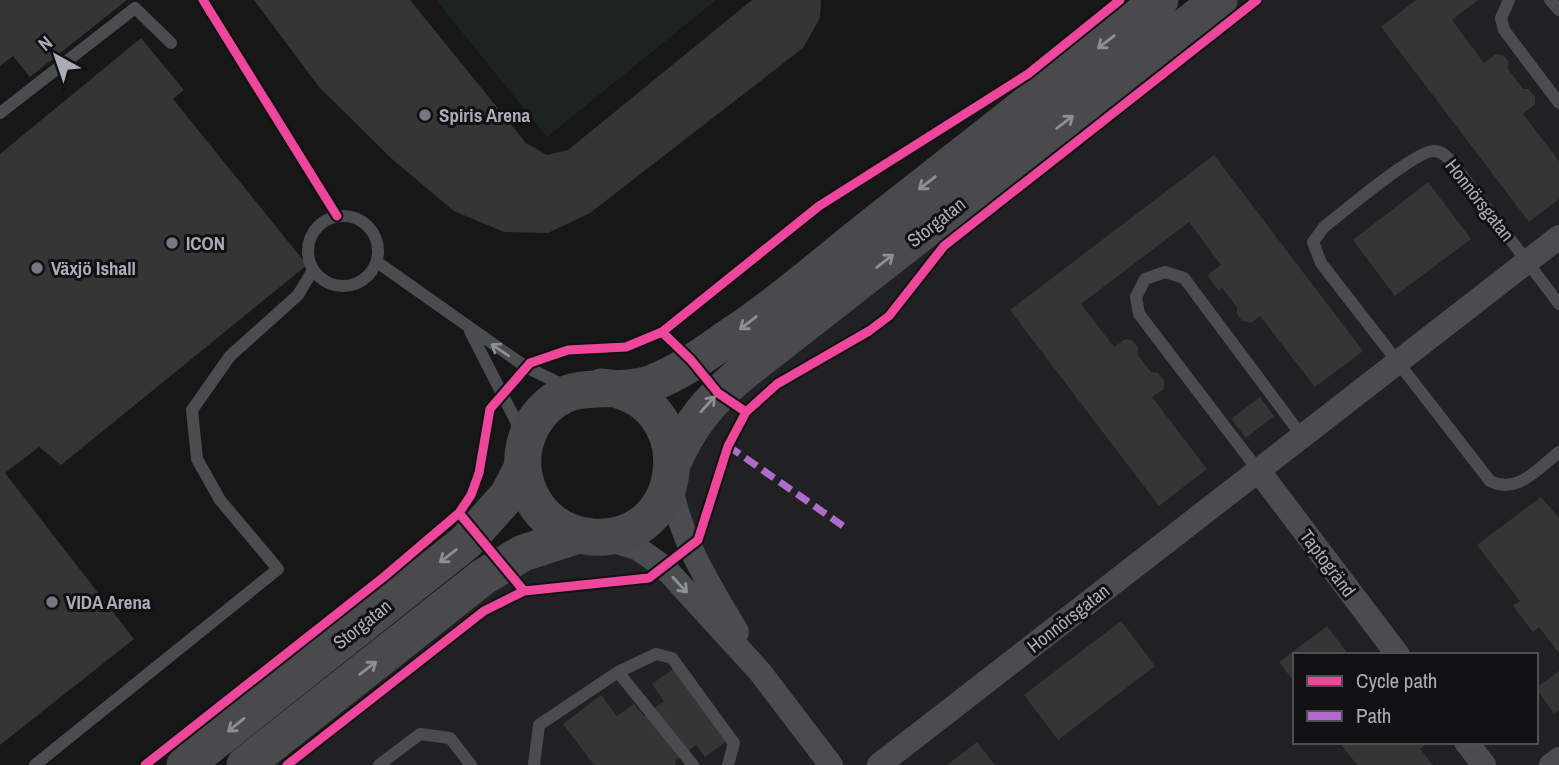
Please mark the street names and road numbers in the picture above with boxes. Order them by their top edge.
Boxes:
street label: Honnörsgatan [1440,153,1520,247]
street label: Storgatan [901,191,971,253]
street label: Taptogränd [1294,524,1362,602]
street label: Honnörsgatan [1021,578,1115,658]
street label: Storgatan [327,593,397,655]

